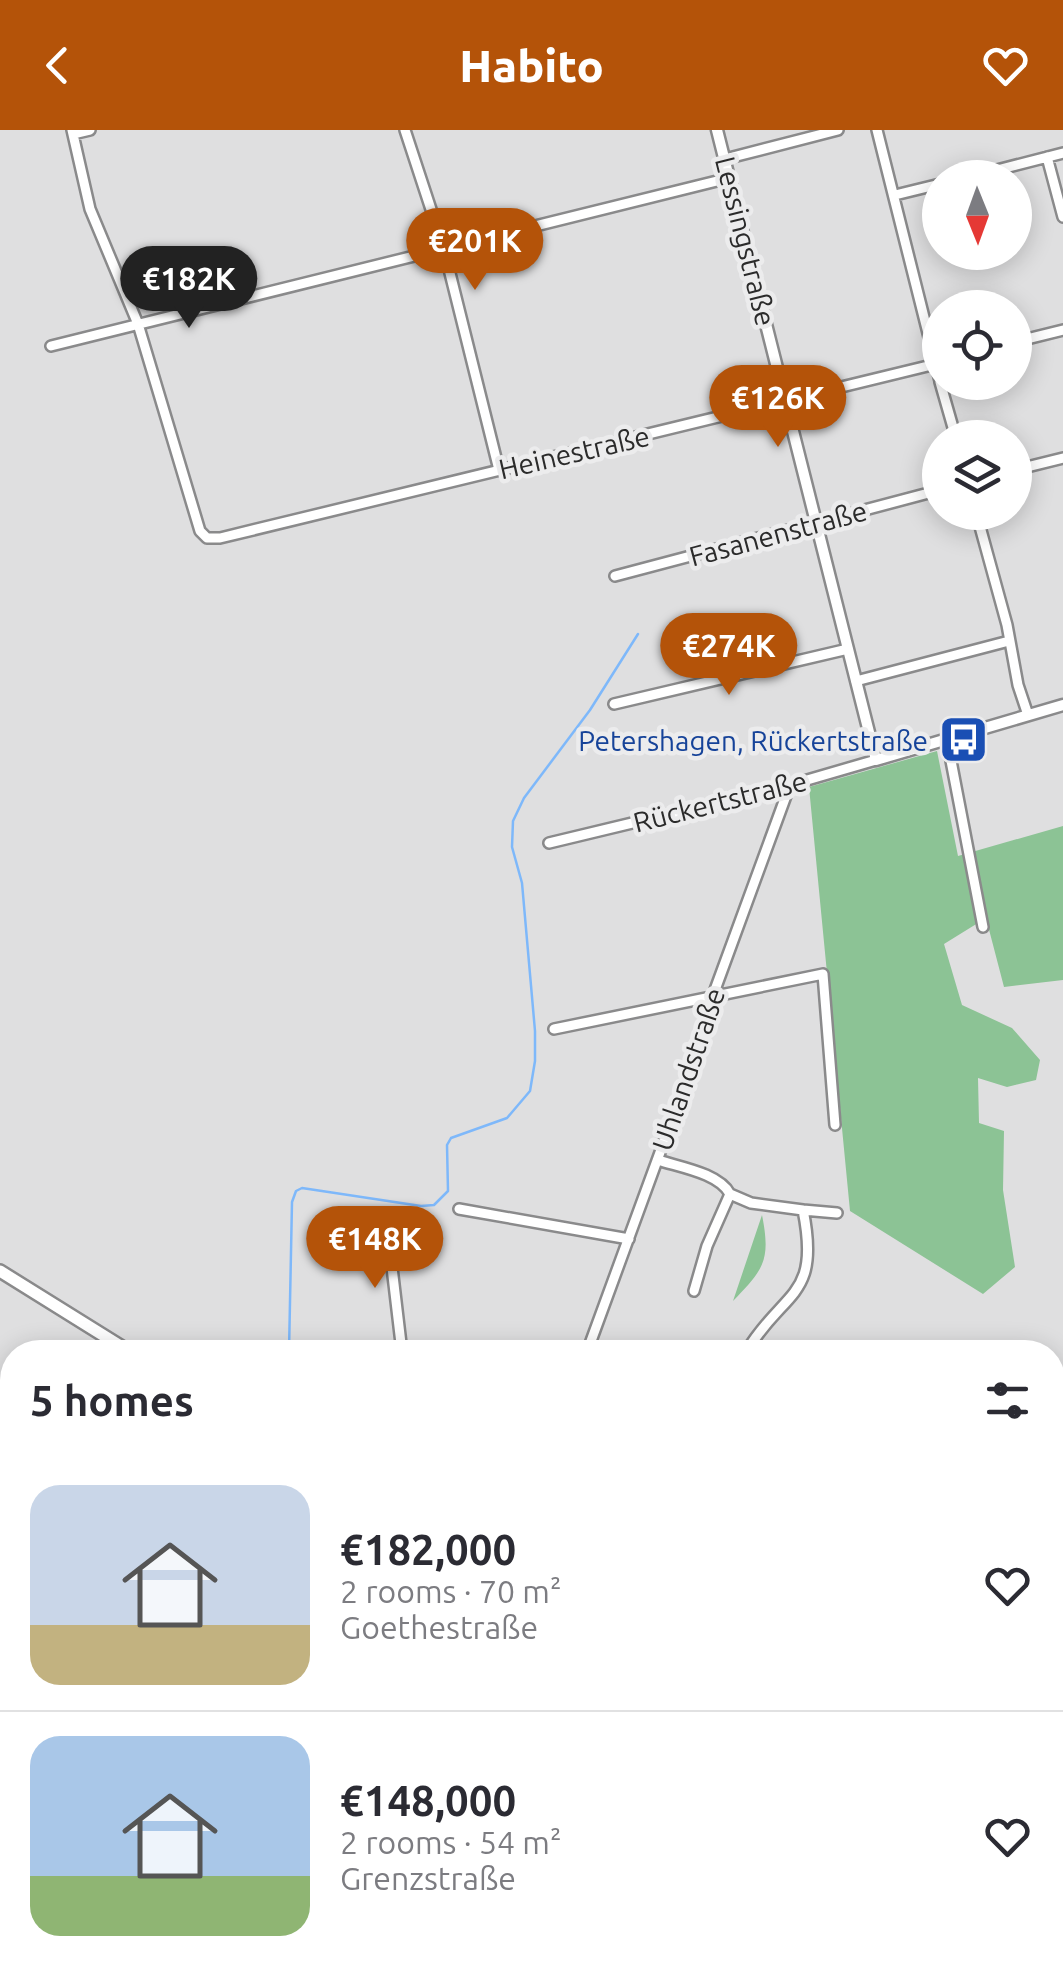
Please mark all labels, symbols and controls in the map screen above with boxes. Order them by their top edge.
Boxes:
icon: back [30,38,85,93]
icon: heart [978,38,1033,93]
text: Habito [459,40,604,91]
street label: Lessingstraße [710,153,782,329]
north arrow [922,160,1032,270]
map controls [922,160,1032,530]
pin: €201K [405,208,545,293]
text: €201K [428,222,522,258]
pin: €182K [119,246,259,331]
text: €182K [142,260,236,296]
button: locate [922,290,1032,400]
pin: €126K [708,365,848,450]
text: €126K [731,379,825,415]
street label: Heinestraße [496,420,652,484]
button: layers [922,420,1032,530]
street label: Fasanenstraße [686,494,870,572]
pin: €274K [659,613,799,698]
text: €274K [682,627,776,663]
bus stop icon: Petershagen, Rückertstraße [937,714,989,766]
place label: Petershagen, Rückertstraße [578,725,928,756]
street label: Rückertstraße [630,764,810,838]
street label: Uhlandstraße [646,984,730,1154]
pin: €148K [305,1206,445,1291]
text: €148K [328,1220,422,1256]
icon: filters [980,1373,1035,1428]
text: 5 homes [30,1377,194,1424]
icon: home [110,1525,230,1645]
text: €182,000 [340,1526,516,1573]
icon: heart [980,1558,1035,1613]
text: 2 rooms · 70 m² [340,1573,561,1609]
text: Goethestraße [340,1609,538,1645]
icon: home [110,1776,230,1896]
text: €148,000 [340,1777,516,1824]
icon: heart [980,1809,1035,1864]
text: 2 rooms · 54 m² [340,1824,561,1860]
text: Grenzstraße [340,1860,516,1896]

